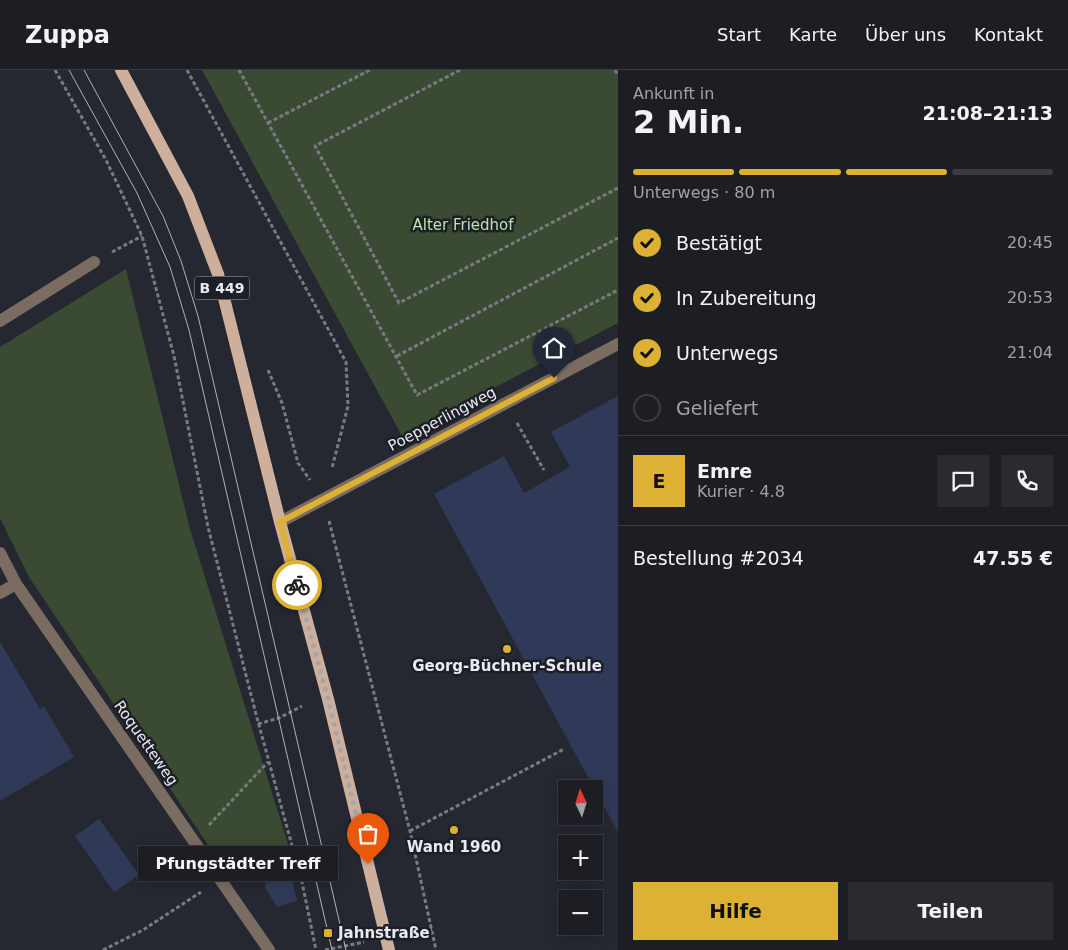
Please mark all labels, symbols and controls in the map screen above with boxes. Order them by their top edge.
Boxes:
text: Zuppa [25,21,110,49]
text: Start [717,24,761,45]
text: Karte [789,24,837,45]
text: Über uns [865,24,946,45]
text: Kontakt [974,24,1043,45]
text: Ankunft in [633,84,714,103]
text: 21:08–21:13 [923,102,1053,124]
text: 2 Min. [633,103,744,141]
text: Unterwegs · 80 m [633,183,775,202]
park label: Alter Friedhof [412,216,514,234]
icon: check [633,229,661,257]
text: Bestätigt [676,232,762,254]
text: 20:45 [1007,233,1053,252]
road number: B 449 [194,277,250,300]
icon: check [633,284,661,312]
text: In Zubereitung [676,287,816,309]
text: 20:53 [1007,288,1053,307]
pin [533,327,575,378]
icon: home [540,334,568,362]
icon: check [633,339,661,367]
text: Unterwegs [676,342,778,364]
text: 21:04 [1007,343,1053,362]
street label: Poepperlingweg [385,383,499,455]
text: Geliefert [676,397,758,419]
button: chat [937,455,989,507]
button: phone [1001,455,1053,507]
text: Emre [697,460,752,482]
text: E [653,470,665,492]
text: Kurier · 4.8 [697,482,785,501]
text: Bestellung #2034 [633,547,804,569]
text: 47.55 € [973,547,1053,569]
courier [272,560,322,610]
icon: bike [283,571,311,599]
marker: Georg-Büchner-Schule [501,643,513,655]
place label: Georg-Büchner-Schule [412,657,602,675]
street label: Roquetteweg [110,697,182,789]
north arrow [558,780,602,825]
map controls [558,780,603,935]
pin [347,813,389,864]
icon: bag [354,820,382,848]
marker: Wand 1960 [448,824,460,836]
button: + [558,835,603,880]
place label: Wand 1960 [407,838,501,856]
callout: Pfungstädter Treff [138,846,338,882]
text: Pfungstädter Treff [155,854,321,873]
button: Hilfe [633,882,838,940]
button: Teilen [848,882,1053,940]
button: − [558,890,603,935]
place label: Jahnstraße [337,924,430,942]
marker: Jahnstraße [322,927,334,939]

